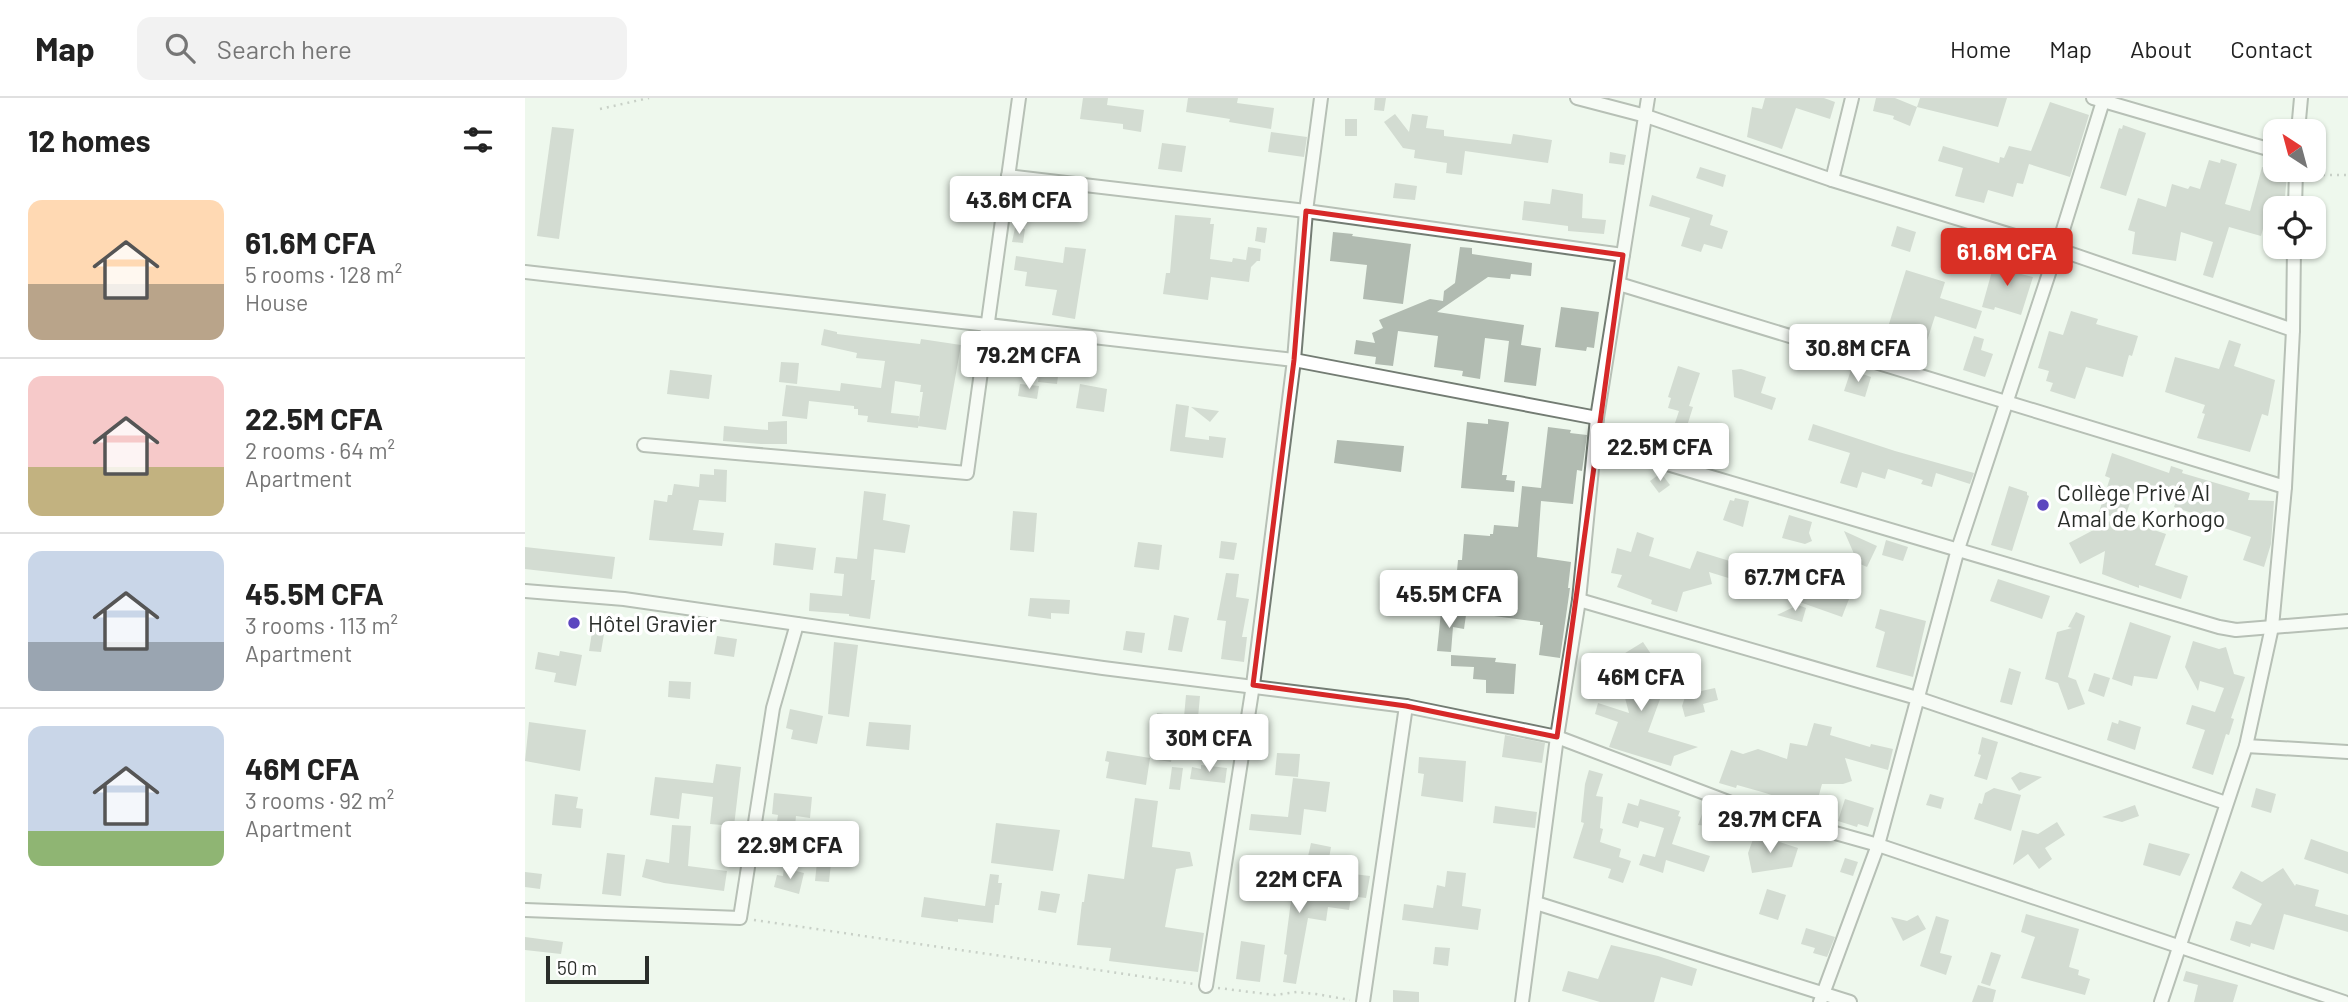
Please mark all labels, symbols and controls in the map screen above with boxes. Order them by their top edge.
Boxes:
search box [137,17,627,80]
text: Map [35,28,95,68]
icon: search [161,29,199,67]
text: Search here [217,33,352,64]
text: Home [1950,34,2011,63]
text: Map [2049,34,2092,63]
text: About [2130,34,2192,63]
text: Contact [2230,34,2313,63]
north arrow [2263,119,2326,182]
map controls [2263,119,2326,259]
icon: filters [459,121,497,159]
text: 12 homes [28,122,151,158]
pin: 43.6M CFA [939,176,1099,236]
text: 43.6M CFA [966,185,1072,213]
button: locate [2263,196,2326,259]
text: 61.6M CFA [245,224,376,260]
icon: home [84,228,168,312]
pin: 61.6M CFA [1927,228,2087,288]
text: 61.6M CFA [1957,237,2057,265]
text: 5 rooms · 128 m² [245,260,402,288]
text: House [245,288,308,316]
pin: 30.8M CFA [1778,324,1938,384]
pin: 79.2M CFA [949,331,1109,391]
text: 30.8M CFA [1805,333,1911,361]
text: 79.2M CFA [977,340,1081,368]
text: 22.5M CFA [245,400,383,436]
icon: home [84,404,168,488]
pin: 22.5M CFA [1580,424,1740,483]
text: 22.5M CFA [1607,432,1713,460]
text: 2 rooms · 64 m² [245,436,395,464]
text: Apartment [245,464,352,492]
place label: Collège Privé Al Amal de Korhogo [2057,478,2225,532]
marker: Collège Privé Al Amal de Korhogo [2035,497,2051,513]
pin: 67.7M CFA [1715,554,1875,613]
text: 67.7M CFA [1744,562,1846,590]
pin: 45.5M CFA [1369,570,1529,630]
text: 45.5M CFA [245,575,384,611]
icon: home [84,579,168,663]
text: 45.5M CFA [1396,579,1502,607]
place label: Hôtel Gravier [588,609,717,637]
text: 3 rooms · 113 m² [245,611,398,639]
marker: Hôtel Gravier [566,615,582,631]
text: Apartment [245,639,352,667]
pin: 46M CFA [1576,654,1706,713]
text: 46M CFA [1597,662,1685,690]
pin: 30M CFA [1144,714,1274,774]
text: 30M CFA [1165,723,1253,751]
text: 46M CFA [245,750,360,786]
icon: home [84,754,168,838]
text: 3 rooms · 92 m² [245,786,394,814]
pin: 29.7M CFA [1690,796,1850,855]
text: 29.7M CFA [1718,804,1822,832]
text: Apartment [245,814,352,842]
pin: 22.9M CFA [710,822,870,881]
text: 22.9M CFA [737,830,843,858]
pin: 22M CFA [1234,856,1364,915]
text: 22M CFA [1255,864,1343,892]
scale bar [546,953,649,985]
text: 50 m [557,956,597,979]

